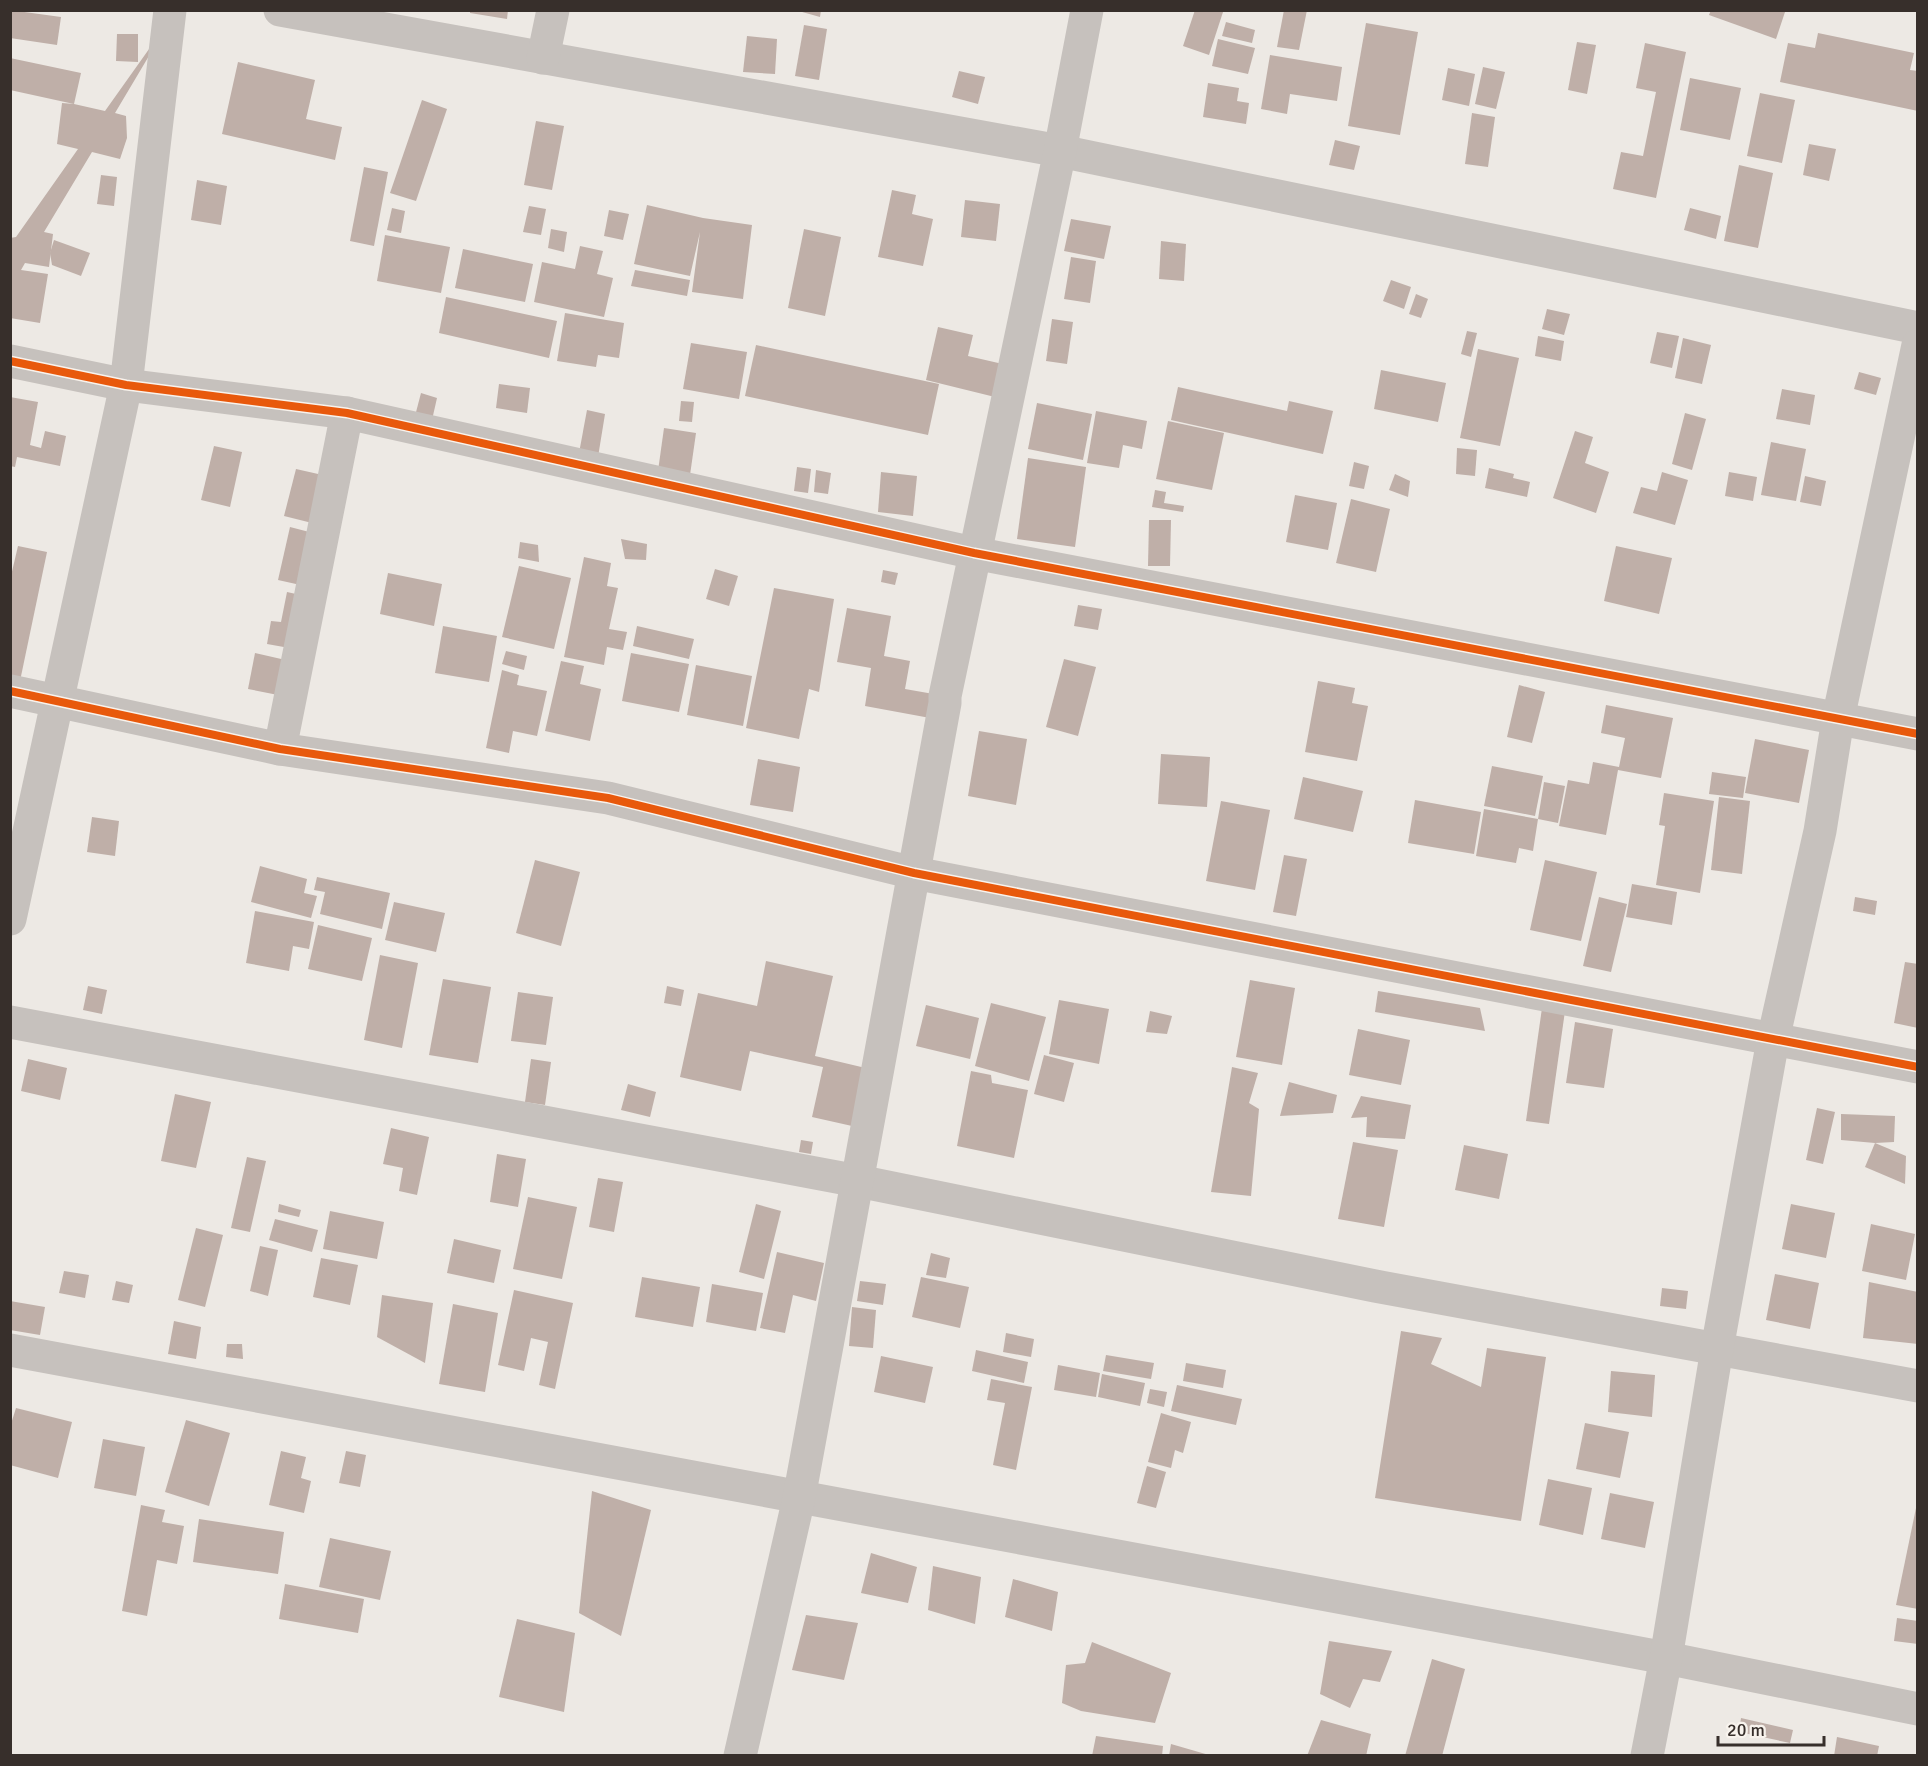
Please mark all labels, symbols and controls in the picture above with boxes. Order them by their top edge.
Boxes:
scale bar [1718,1709,1824,1747]
text: 20 m [1727,1719,1765,1741]

